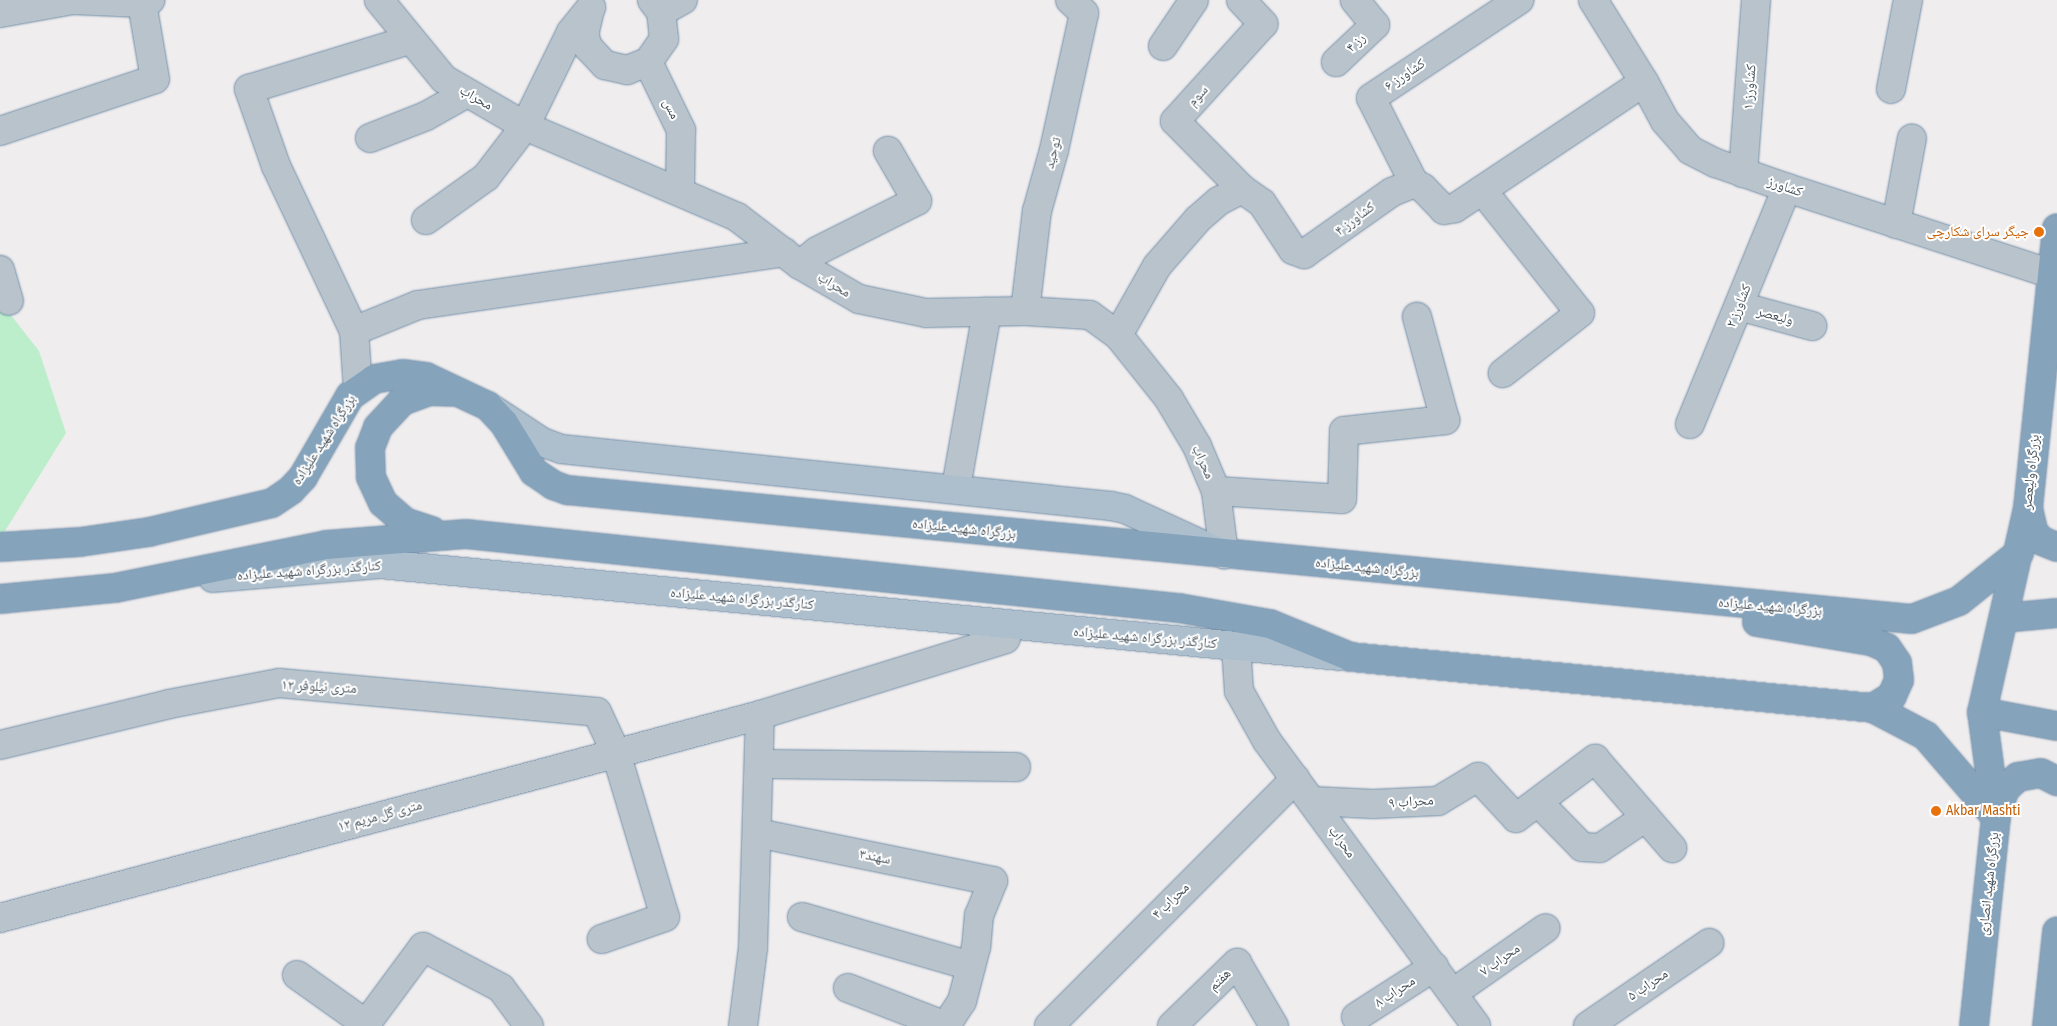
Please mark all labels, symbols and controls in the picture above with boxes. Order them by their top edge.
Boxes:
street label: رز ۴ [1343,30,1369,56]
street label: کشاورز ۶ [1381,55,1429,95]
street label: کشاورز ۱ [1740,64,1760,110]
street label: محراب [456,82,496,114]
street label: سوم [1184,82,1212,110]
street label: مس [659,96,683,122]
street label: توحید [1041,135,1065,171]
street label: کشاورز [1765,173,1805,201]
street label: کشاورز ۴ [1332,199,1378,239]
place label: جیگر سرای شکارچی [1926,224,2029,240]
marker: جیگر سرای شکارچی [2033,226,2045,238]
street label: محراب [814,269,854,301]
street label: کشاورز ۲ [1723,282,1755,330]
street label: ولیعصر [1755,303,1795,329]
street label: بزرگراه شهید علیزاده [289,392,359,488]
street label: بزرگراه ولیعصر [2019,434,2043,510]
street label: محراب [1188,442,1218,482]
street label: بزرگراه شهید علیزاده [911,515,1017,543]
street label: بزرگراه شهید علیزاده [1314,554,1420,582]
street label: کنارگذر بزرگراه شهید علیزاده [236,558,382,584]
street label: کنارگذر بزرگراه شهید علیزاده [669,584,815,614]
street label: بزرگراه شهید علیزاده [1717,594,1823,620]
street label: کنارگذر بزرگراه شهید علیزاده [1072,623,1218,653]
street label: ۱۲ متری نیلوفر [281,677,357,697]
street label: محراب ۹ [1388,792,1434,812]
street label: ۱۲ متری گل مریم [336,797,424,835]
place label: Akbar Mashti [1946,803,2020,819]
marker: Akbar Mashti [1930,805,1942,817]
street label: محراب [1325,823,1359,861]
street label: بزرگراه شهید انصاری [1975,831,2003,937]
street label: سهند۳ [858,846,892,868]
street label: محراب ۴ [1149,879,1193,923]
street label: محراب ۷ [1477,940,1523,980]
street label: هفتم [1205,965,1235,995]
street label: محراب ۵ [1625,965,1671,1005]
street label: محراب ۸ [1372,973,1418,1011]

